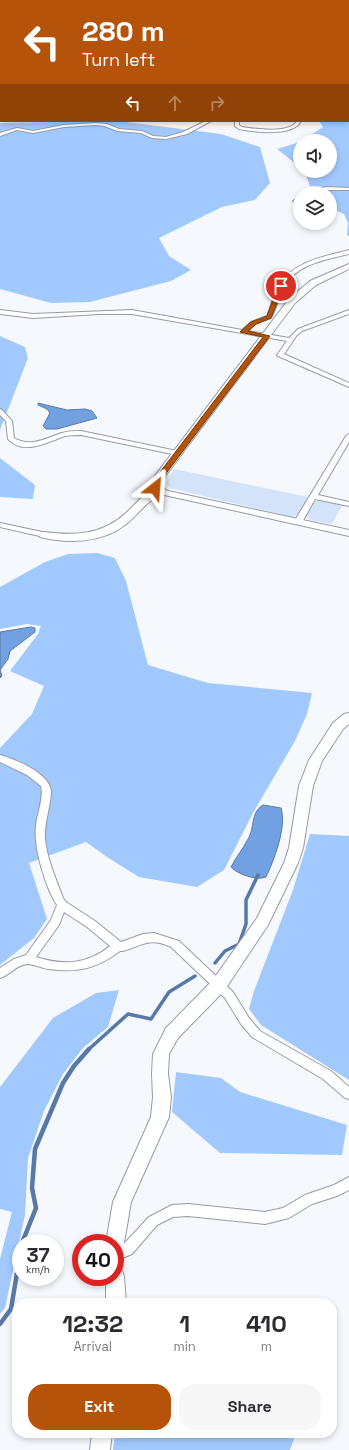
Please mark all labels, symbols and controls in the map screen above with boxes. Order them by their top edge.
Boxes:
text: 280 m [82,13,165,49]
icon: left [16,16,68,68]
text: Turn left [82,48,155,71]
icon: left [122,92,144,114]
icon: ahead [164,92,186,114]
icon: right [206,92,228,114]
map controls [293,134,337,230]
button: sound [293,134,337,178]
button: layers [293,186,337,230]
pin [264,269,298,303]
icon: arrive [270,275,292,297]
position arrow [134,467,176,509]
speed limit sign: 40 [72,1234,124,1286]
text: 37 [26,1242,50,1268]
text: km/h [26,1263,50,1276]
text: 12:32 [62,1308,123,1339]
text: 1 [179,1308,190,1339]
text: 410 [246,1308,287,1339]
text: Arrival [73,1338,112,1355]
text: min [173,1338,196,1355]
text: m [261,1338,272,1355]
button: Exit [28,1384,171,1430]
button: Share [179,1384,321,1430]

